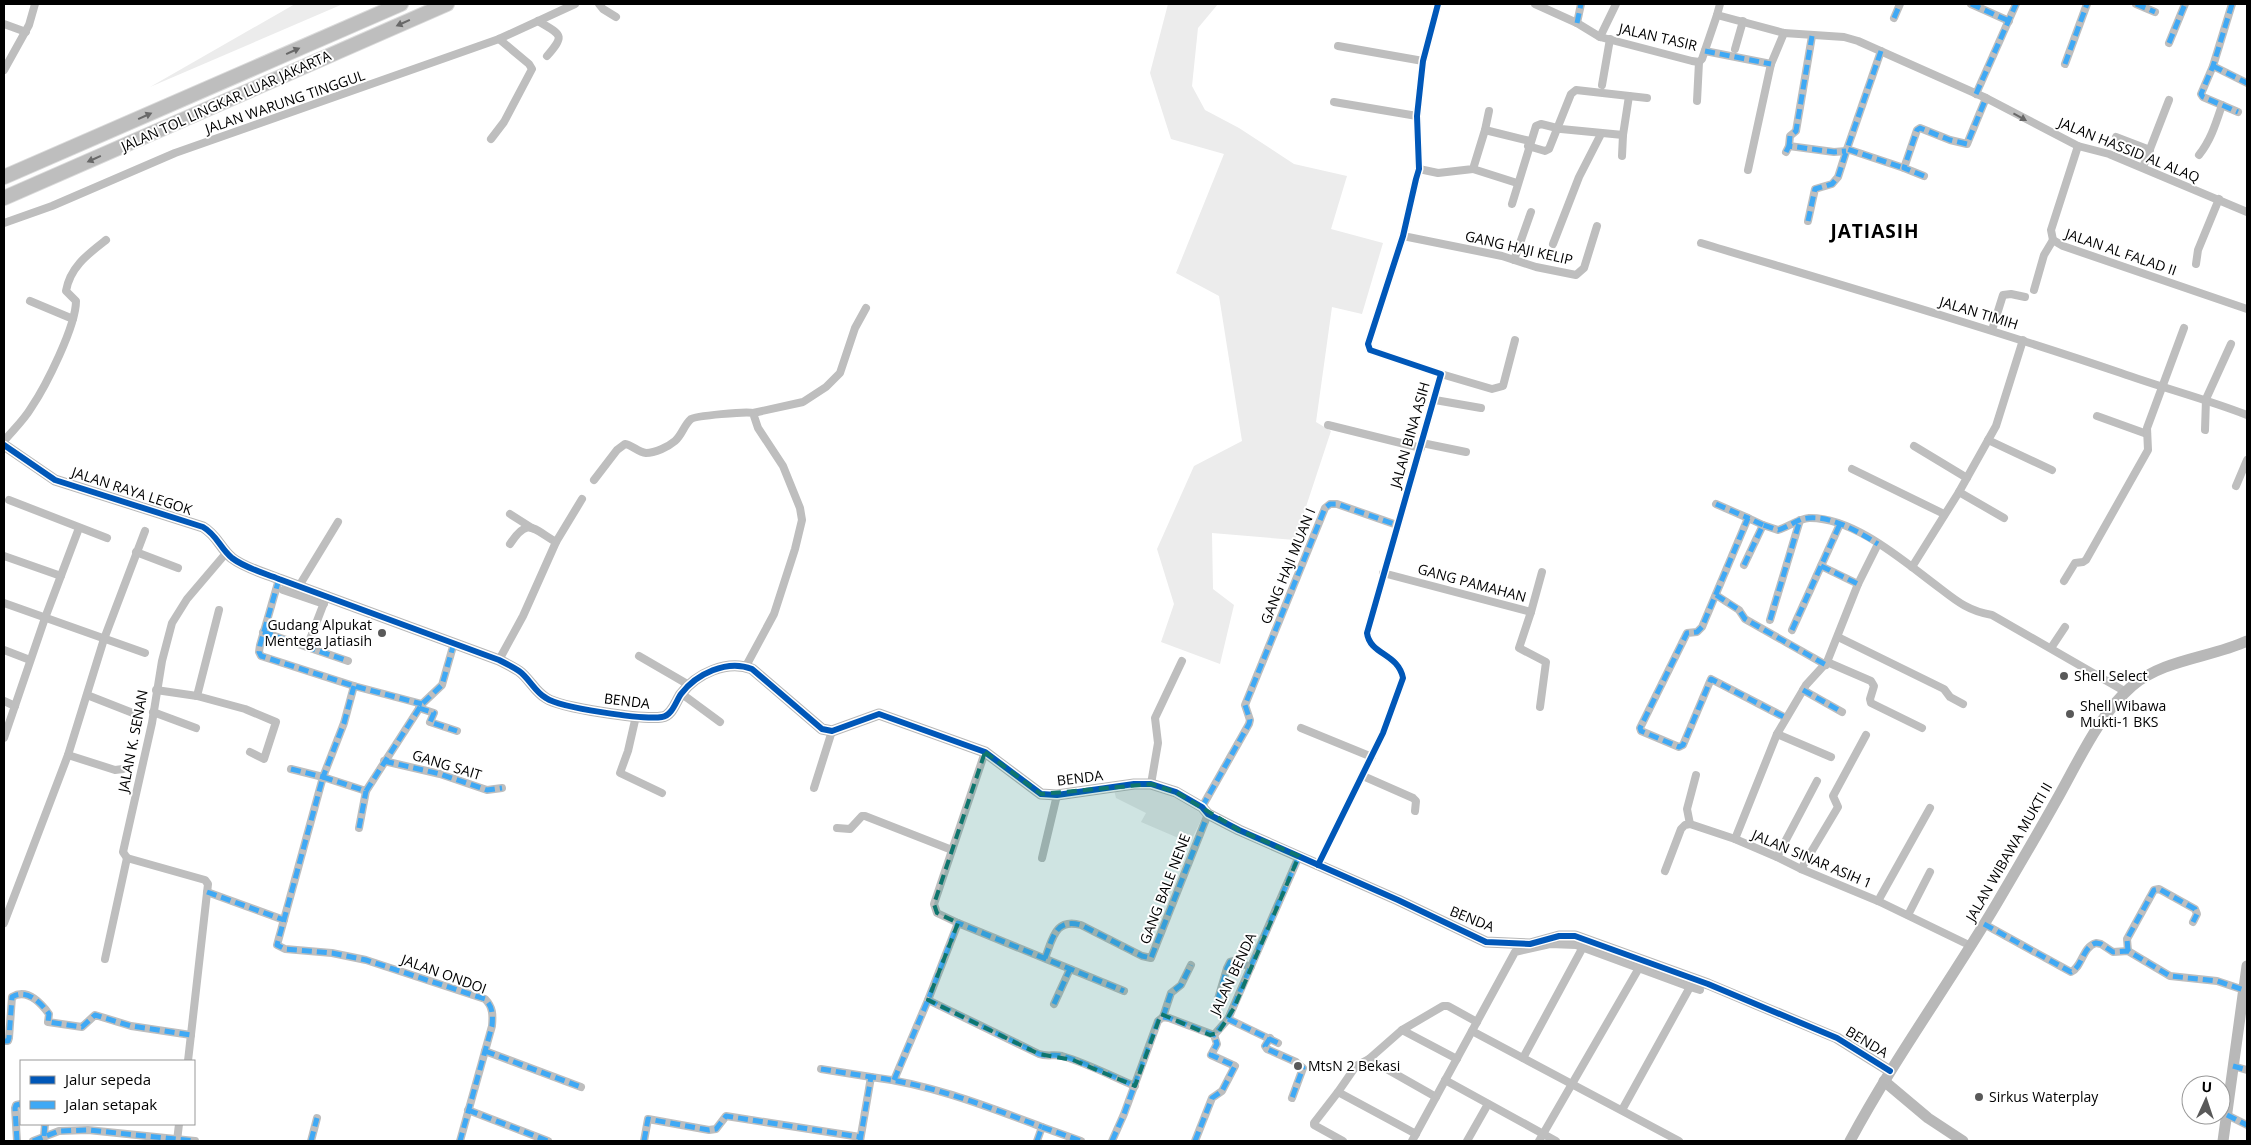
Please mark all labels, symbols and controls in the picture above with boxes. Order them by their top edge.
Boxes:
street label: JALAN TASIR [1615,18,1699,55]
one-way arrow [396,20,410,28]
street label: JALAN TOL LINGKAR LUAR JAKARTA [116,45,334,156]
one-way arrow [286,46,301,54]
street label: JALAN WARUNG TINGGUL [200,65,367,139]
one-way arrow [138,111,152,119]
one-way arrow [2013,112,2026,121]
street label: JALAN HASSID AL ALAQ [2054,112,2203,187]
one-way arrow [87,155,101,163]
district label: JATIASIH [1828,218,1920,244]
street label: JALAN AL FALAD II [2061,223,2179,279]
street label: GANG HAJI KELIP [1463,226,1575,269]
street label: JALAN TIMIH [1936,291,2021,334]
street label: JALAN BINA ASIH [1385,380,1434,492]
street label: JALAN RAYA LEGOK [68,461,195,519]
street label: GANG HAJI MUAN I [1256,505,1319,627]
street label: GANG PAMAHAN [1416,559,1529,606]
place label: Gudang Alpukat Mentega Jatiasih [264,615,372,650]
marker: Gudang Alpukat Mentega Jatiasih [376,627,388,639]
place label: Shell Select [2074,666,2147,685]
marker: Shell Select [2058,670,2070,682]
street label: JALAN K. SENAN [113,688,152,796]
street label: BENDA [603,688,651,713]
place label: Shell Wibawa Mukti-1 BKS [2080,696,2166,731]
marker: Shell Wibawa Mukti-1 BKS [2064,708,2076,720]
street label: GANG SAIT [410,745,484,784]
street label: BENDA [1056,765,1104,790]
street label: JALAN WIBAWA MUKTI II [1960,779,2056,926]
street label: JALAN SINAR ASIH 1 [1747,824,1875,892]
street label: GANG BALE NENE [1135,831,1194,947]
street label: BENDA [1447,901,1497,936]
street label: JALAN BENDA [1204,929,1260,1020]
street label: JALAN ONDOI [397,949,489,998]
street label: BENDA [1842,1021,1892,1062]
place label: MtsN 2 Bekasi [1308,1056,1400,1075]
legend [20,1060,195,1125]
marker: MtsN 2 Bekasi [1292,1060,1304,1072]
text: Jalur sepeda [63,1069,151,1089]
north arrow [2181,1075,2231,1125]
text: U [2201,1077,2212,1096]
place label: Sirkus Waterplay [1989,1087,2099,1106]
marker: Sirkus Waterplay [1973,1091,1985,1103]
text: Jalan setapak [63,1094,157,1114]

